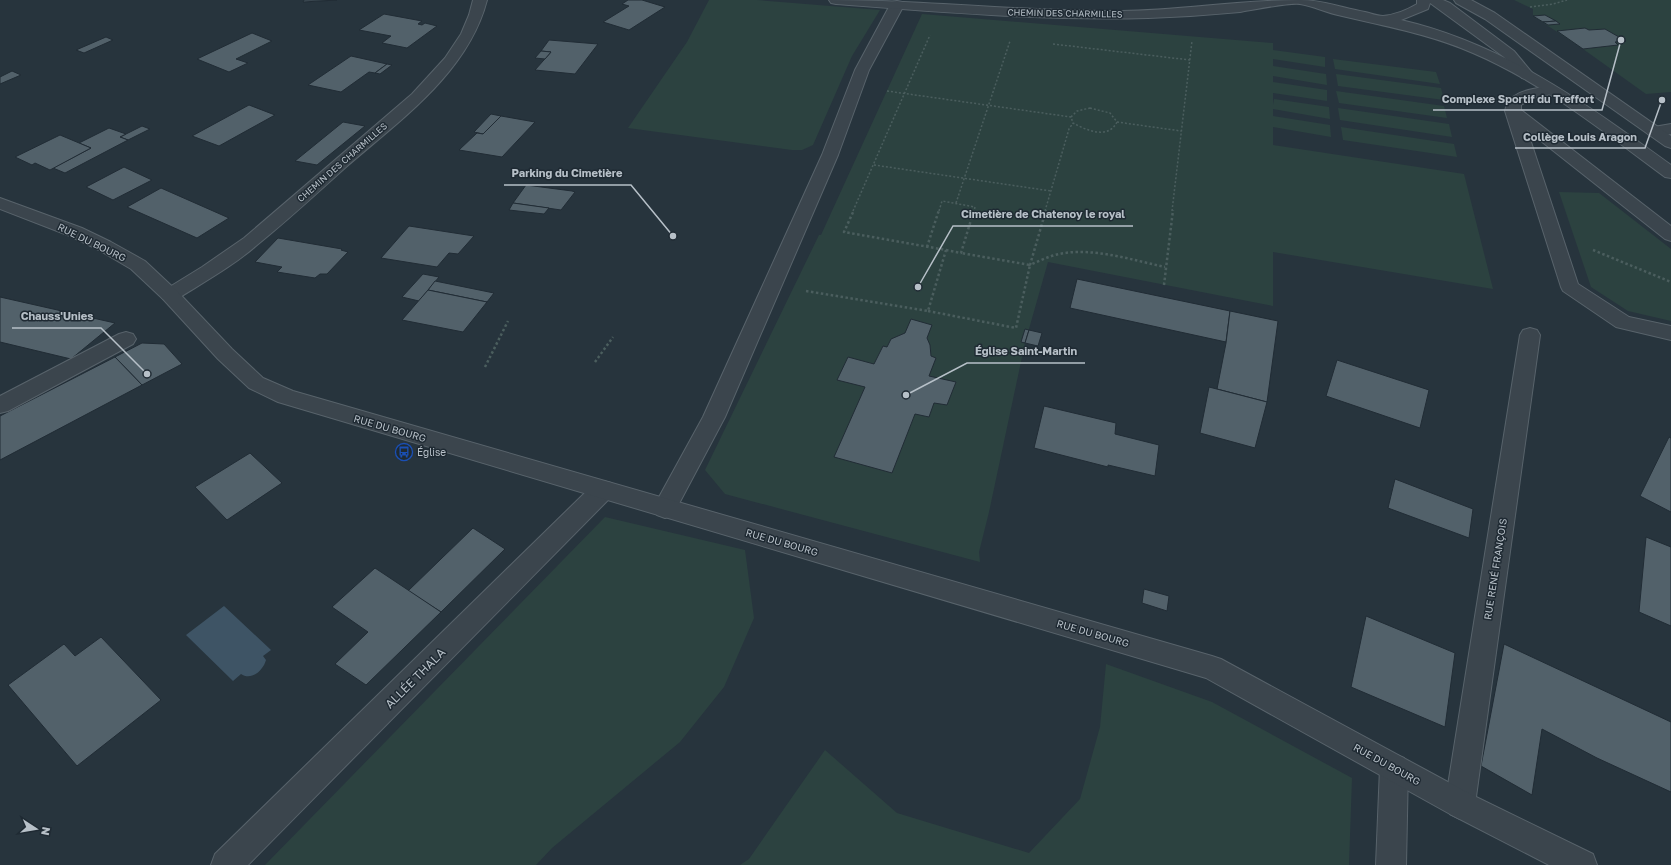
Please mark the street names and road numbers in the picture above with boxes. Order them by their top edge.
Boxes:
street label: CHEMIN DES CHARMILLES [1007,6,1123,20]
street label: CHEMIN DES CHARMILLES [295,120,389,204]
street label: RUE DU BOURG [56,220,128,264]
street label: RUE DU BOURG [352,412,428,444]
street label: RUE RENÉ FRANÇOIS [1481,517,1509,621]
street label: RUE DU BOURG [744,526,820,558]
street label: RUE DU BOURG [1055,617,1131,649]
street label: ALLÉE THALA [382,645,448,711]
street label: RUE DU BOURG [1351,741,1423,787]

